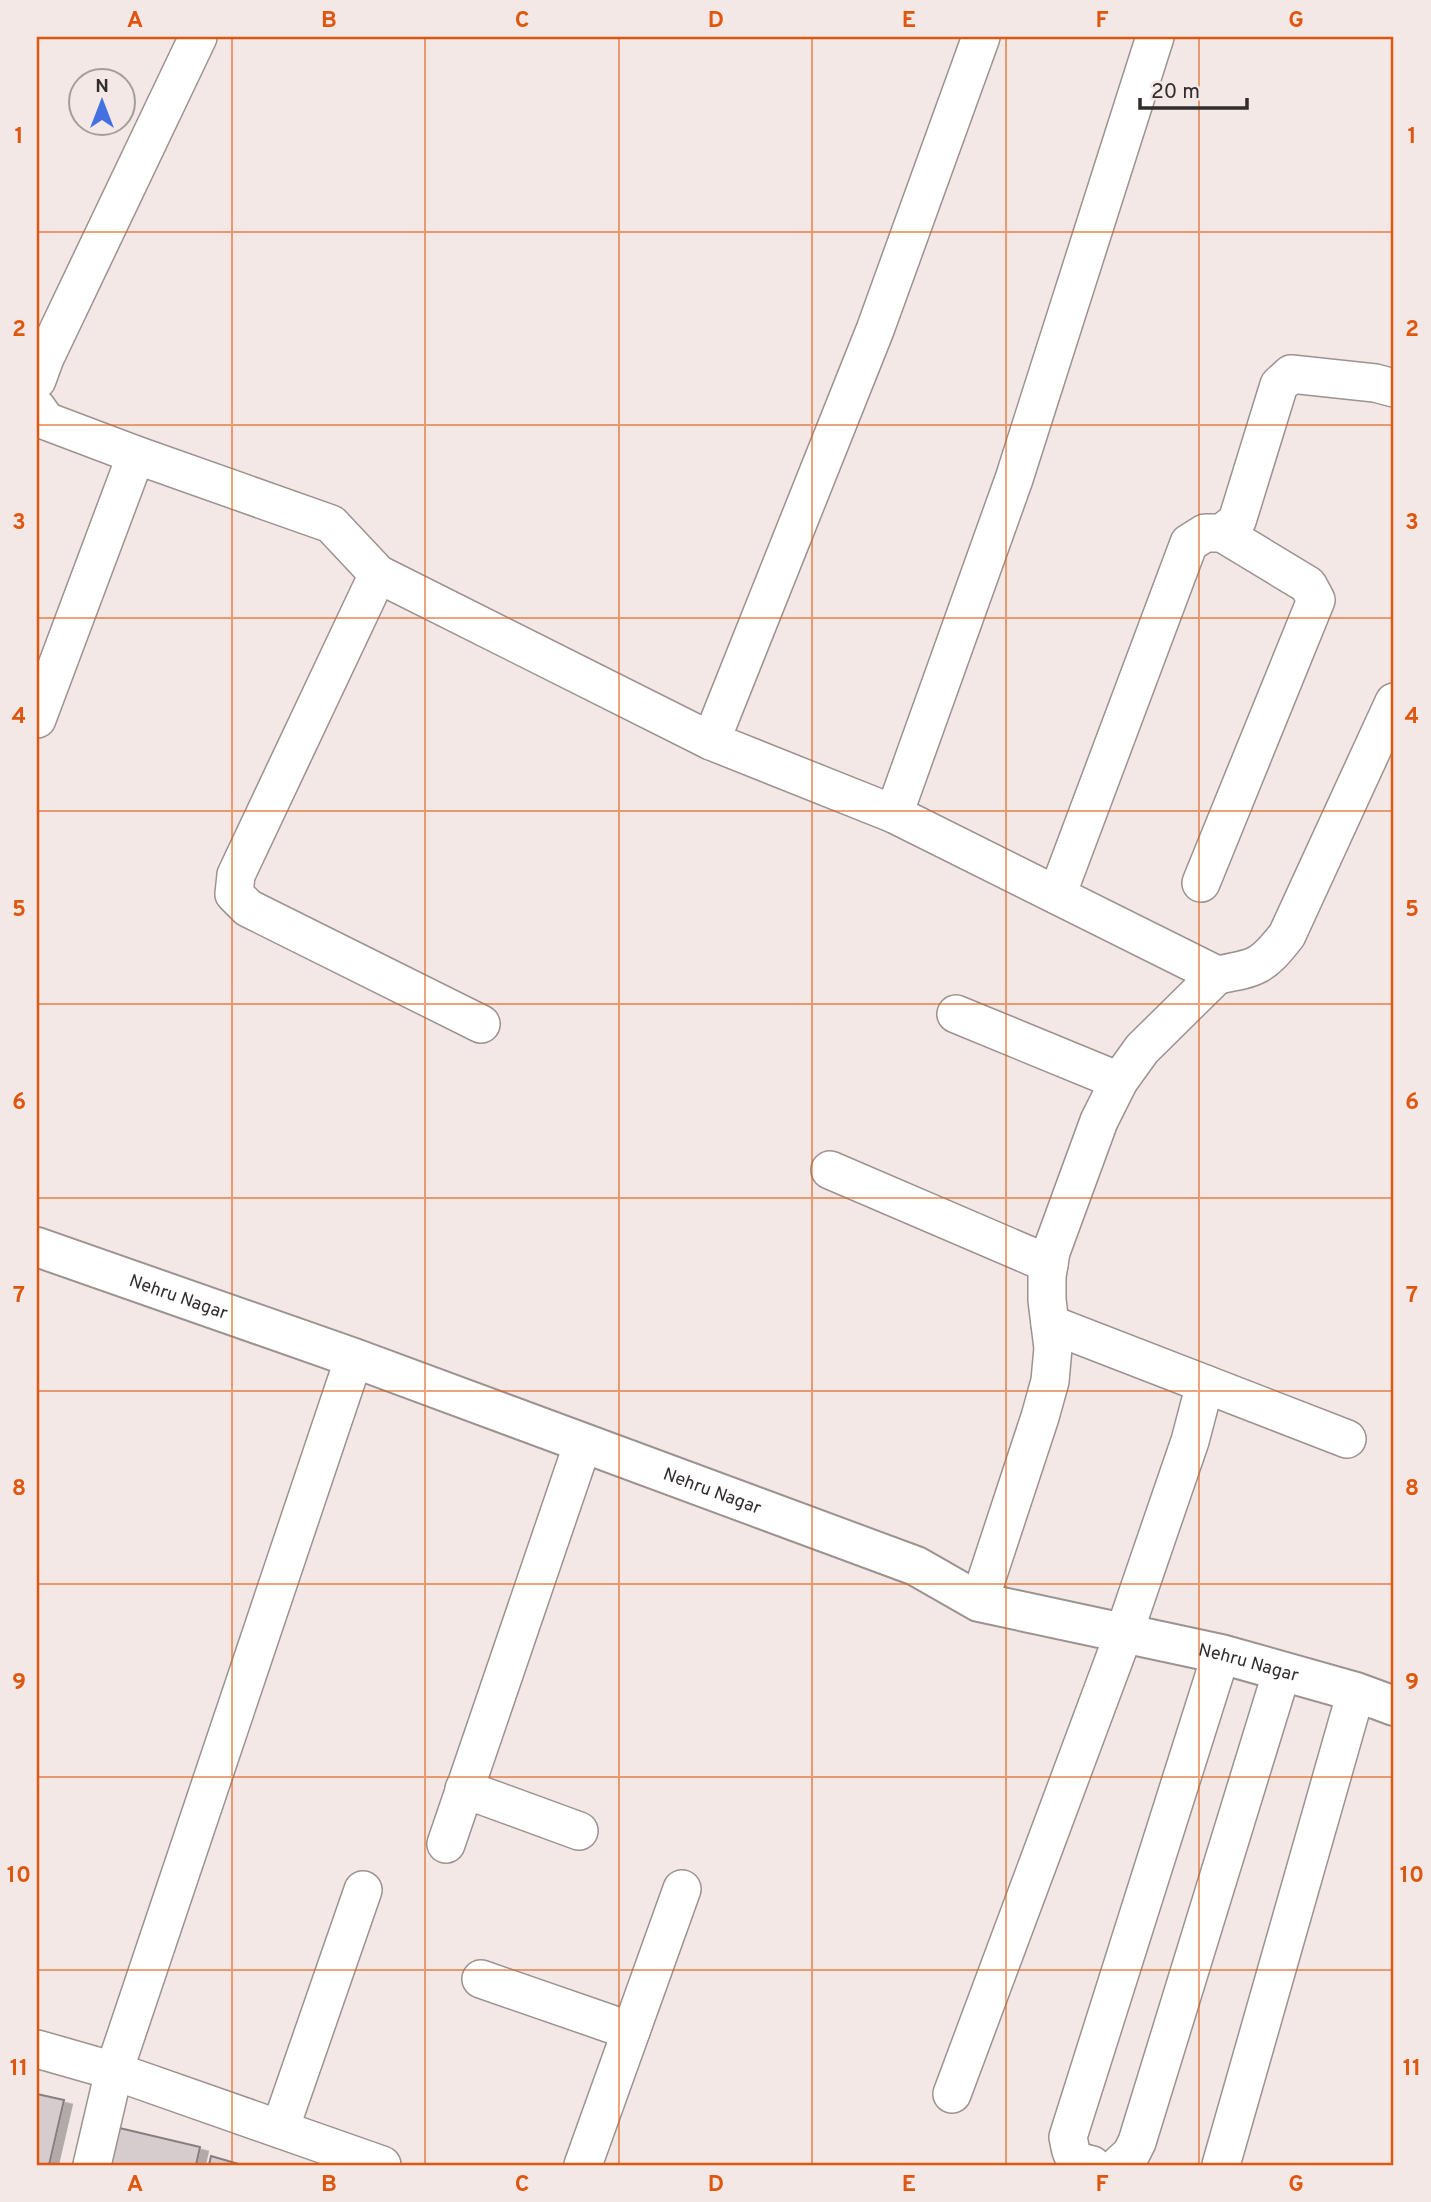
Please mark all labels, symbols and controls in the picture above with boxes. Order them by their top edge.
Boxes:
text: A [127,7,143,36]
text: B [321,7,337,36]
text: C [515,7,529,36]
text: D [708,7,724,36]
text: E [902,7,916,36]
text: F [1095,7,1109,36]
text: G [1288,7,1304,36]
north arrow [66,66,136,136]
scale bar [1140,66,1247,110]
text: N [95,75,109,99]
text: 20 m [1151,79,1200,106]
text: 1 [14,123,24,152]
text: 1 [1407,123,1417,152]
text: 2 [12,316,26,345]
text: 2 [1405,316,1419,345]
text: 3 [12,509,26,538]
text: 3 [1405,509,1419,538]
text: 4 [12,703,26,732]
text: 4 [1405,703,1419,732]
text: 5 [12,896,26,925]
text: 5 [1405,896,1419,925]
text: 6 [12,1089,26,1118]
text: 6 [1405,1089,1419,1118]
street label: Nehru Nagar [126,1270,230,1326]
text: 7 [13,1282,25,1311]
text: 7 [1406,1282,1418,1311]
street label: Nehru Nagar [660,1463,764,1521]
text: 8 [12,1475,26,1504]
text: 8 [1405,1475,1419,1504]
street label: Nehru Nagar [1196,1639,1301,1688]
text: 9 [12,1669,26,1698]
text: 9 [1405,1669,1419,1698]
text: 10 [7,1862,31,1891]
text: 10 [1400,1862,1424,1891]
text: 11 [10,2055,28,2084]
text: 11 [1403,2055,1421,2084]
text: A [127,2171,143,2200]
text: B [321,2171,337,2200]
text: C [515,2171,529,2200]
text: D [708,2171,724,2200]
text: E [902,2171,916,2200]
text: F [1095,2171,1109,2200]
text: G [1288,2171,1304,2200]

